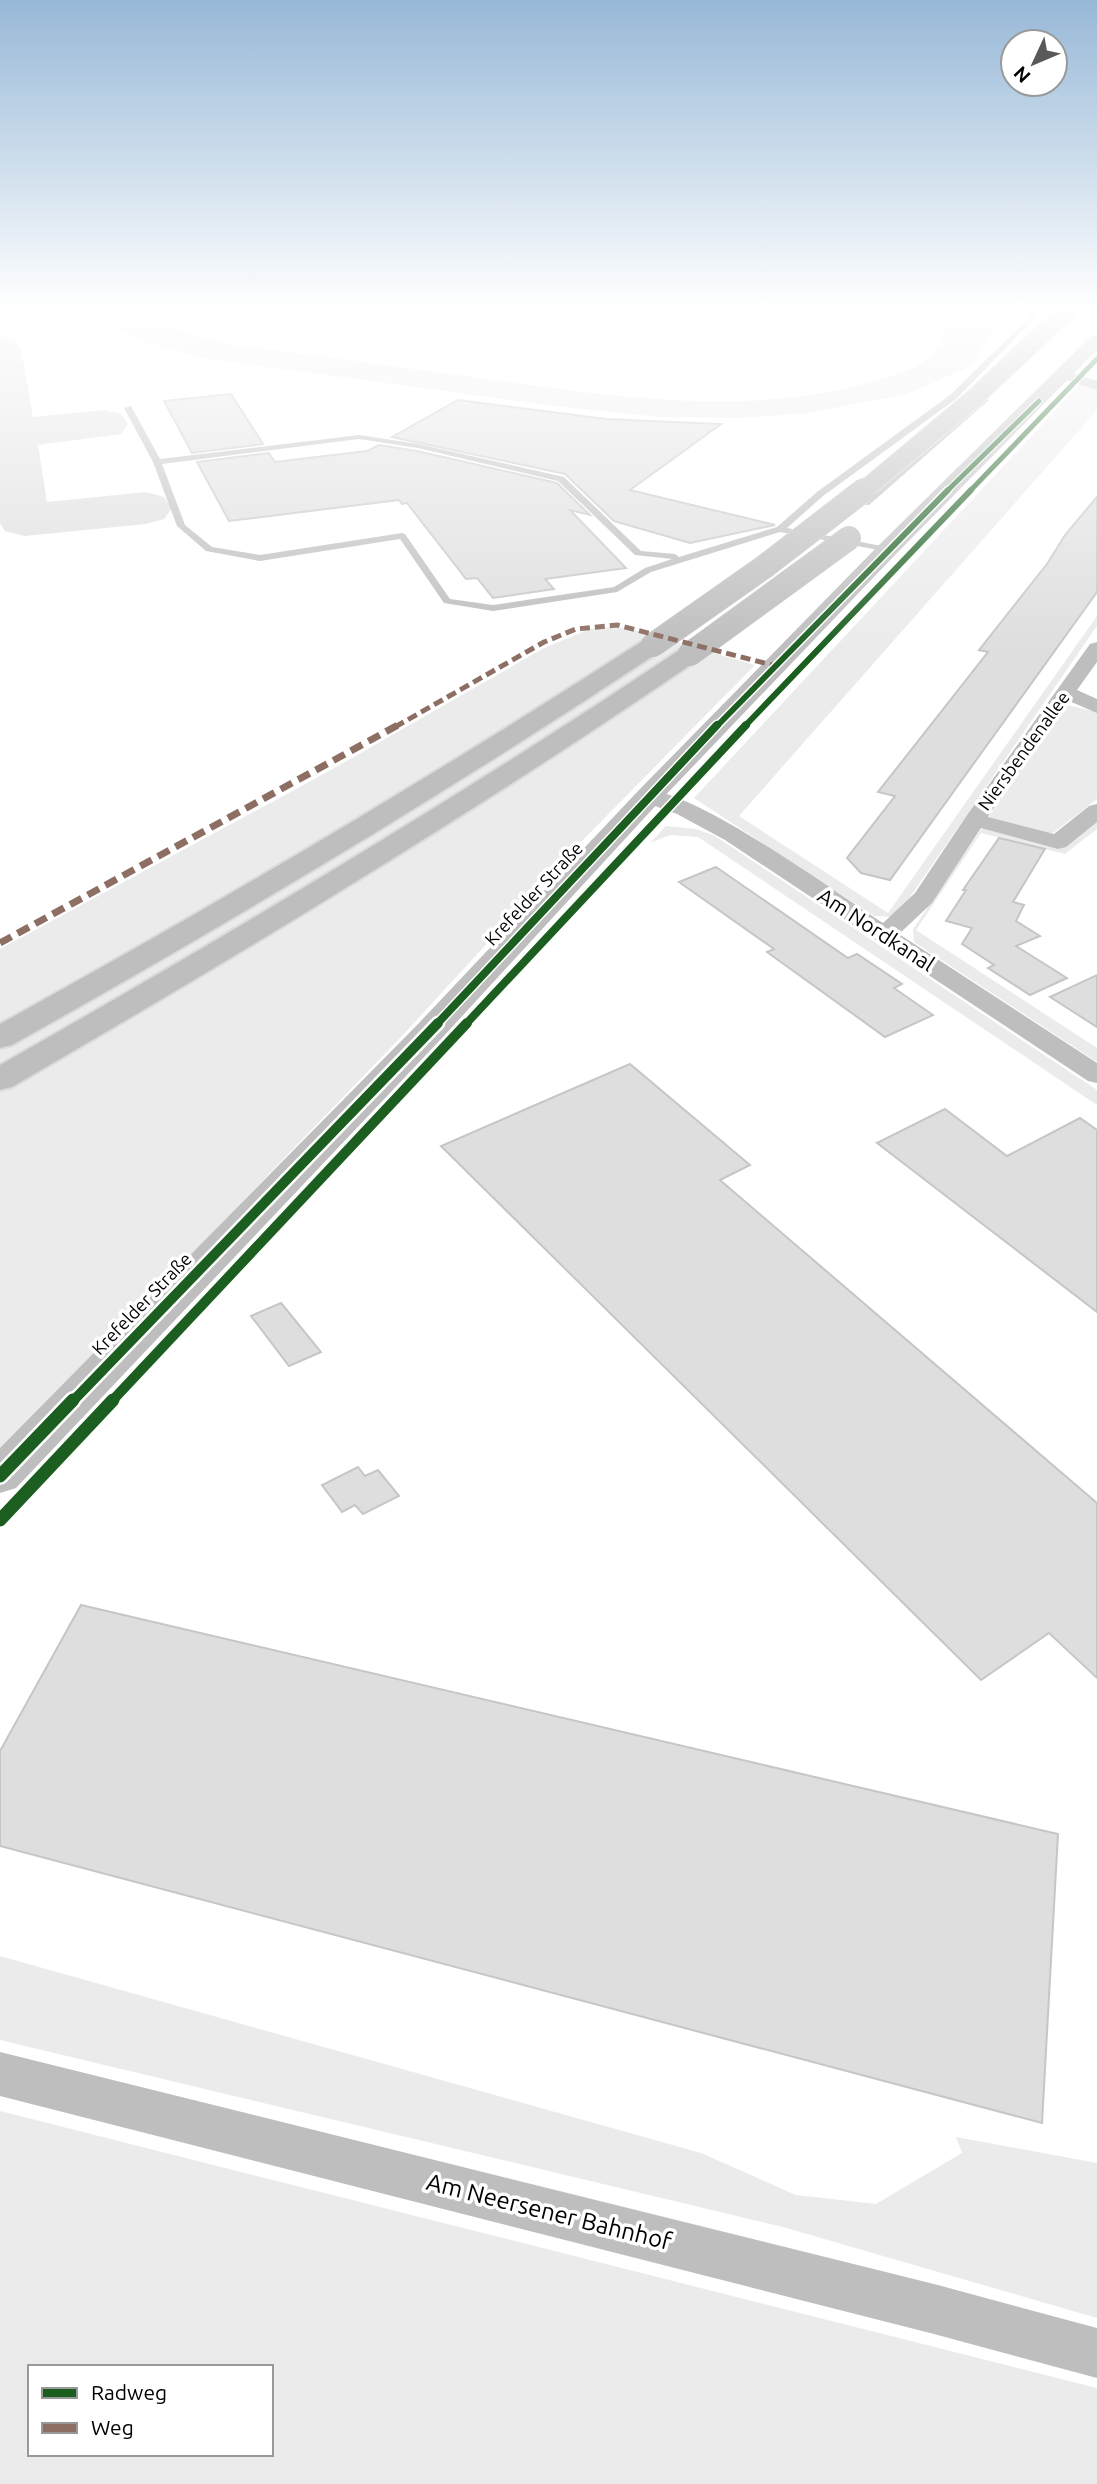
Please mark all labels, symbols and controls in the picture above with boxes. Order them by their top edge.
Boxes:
north arrow [999,28,1069,98]
text: N [1009,62,1035,88]
street label: Niersbendenallee [973,687,1073,814]
street label: Krefelder Straße [480,838,586,949]
street label: Am Nordkanal [814,883,939,976]
street label: Krefelder Straße [88,1248,195,1358]
street label: Am Neersener Bahnhof [424,2168,675,2255]
legend [28,2365,273,2456]
text: Radweg [91,2380,167,2404]
text: Weg [91,2415,134,2439]

